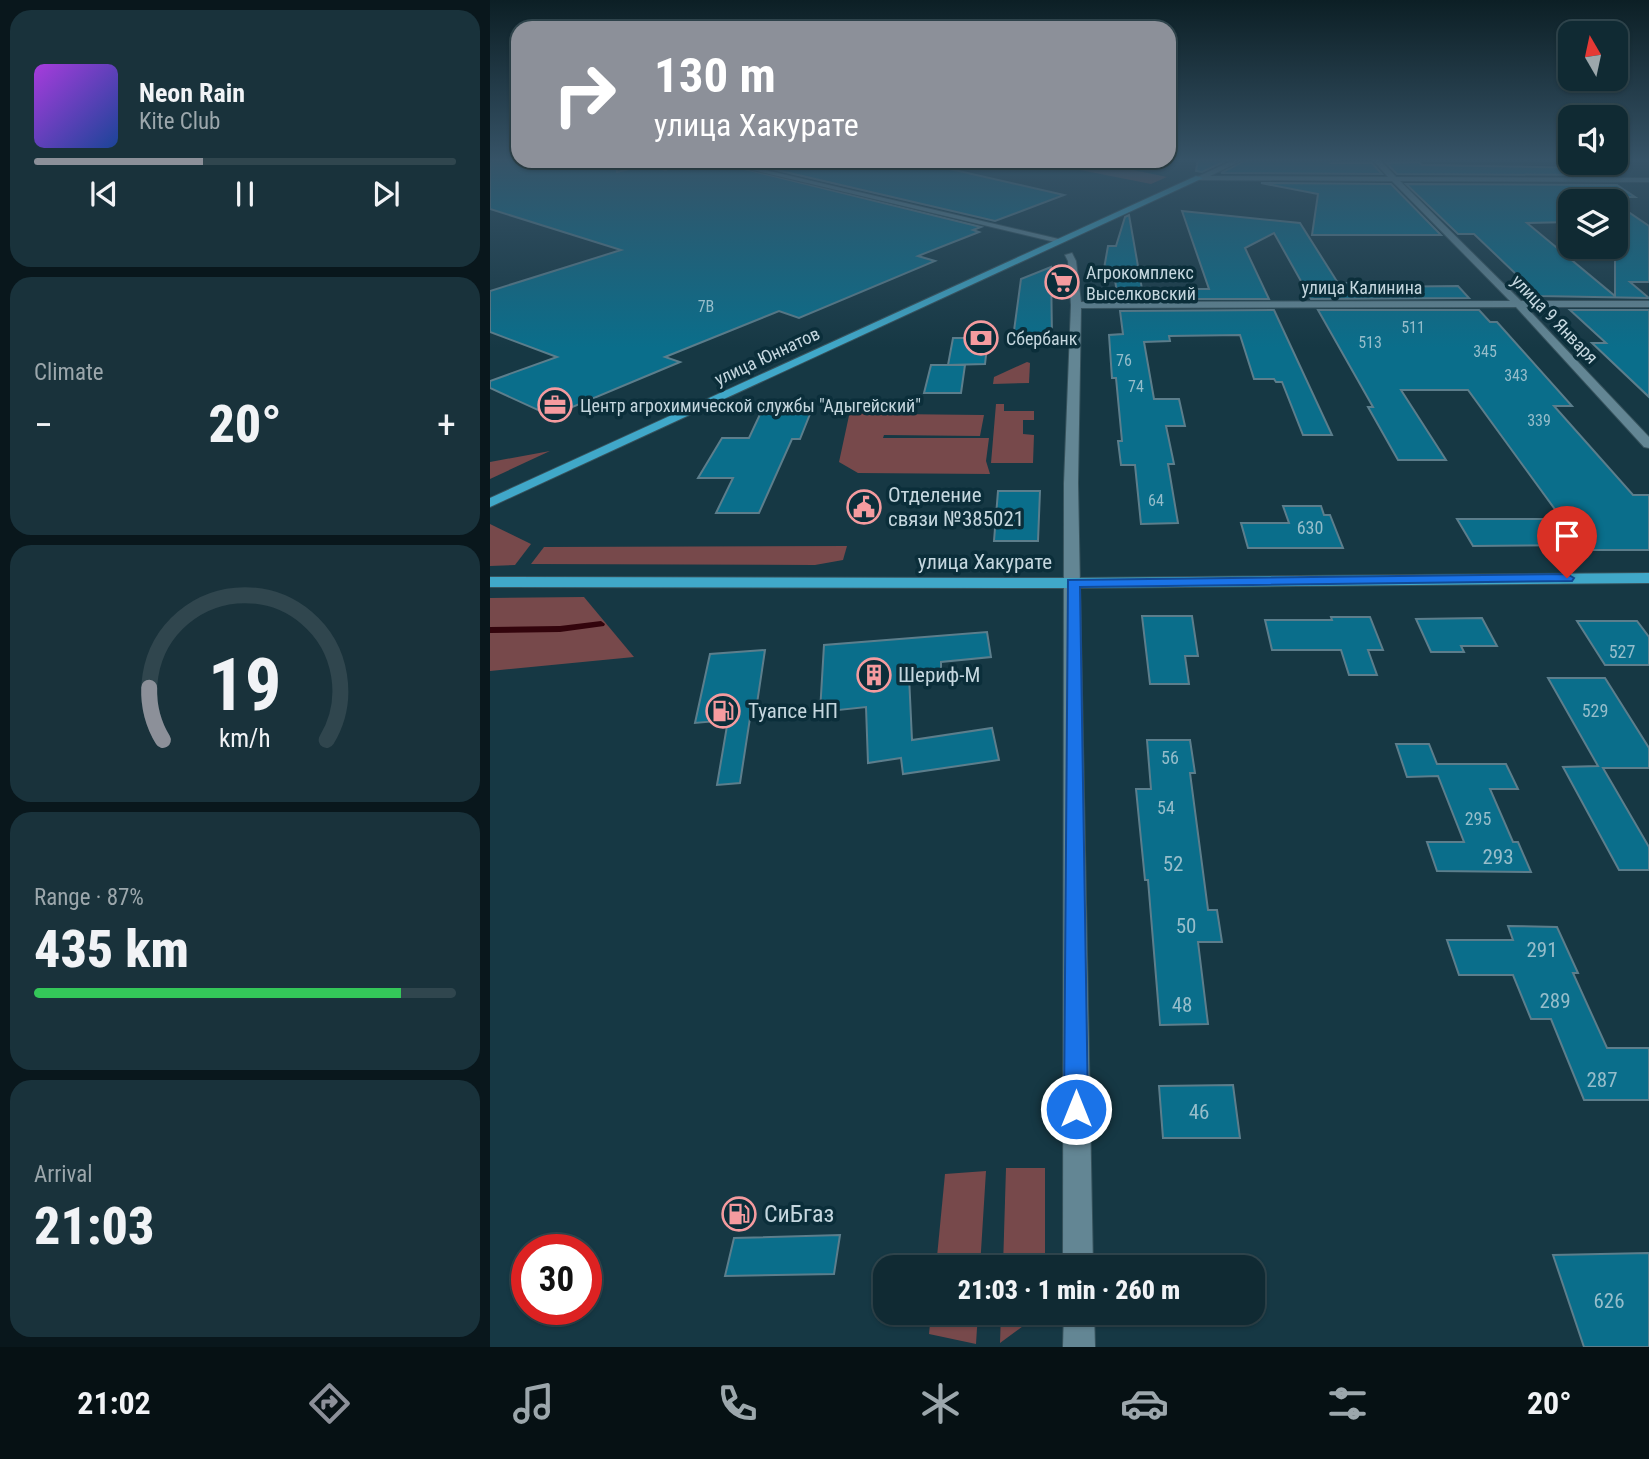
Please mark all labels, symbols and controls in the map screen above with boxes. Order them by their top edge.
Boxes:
north arrow [1558,21,1628,91]
map controls [1558,21,1628,259]
text: 130 m [654,47,776,104]
icon: right [539,49,630,140]
text: Neon Rain [139,78,245,108]
button: sound [1558,105,1628,175]
text: улица Хакурате [654,106,859,144]
text: Kite Club [139,108,220,135]
icon: previous [85,175,123,213]
icon: pause [226,175,264,213]
icon: next [367,175,405,213]
button: layers [1558,189,1628,259]
place label: Агрокомплекс Выселковский [1086,262,1196,304]
supermarket icon: Агрокомплекс Выселковский [1043,263,1081,301]
street label: улица 9 Января [1507,270,1603,368]
street label: улица Калинина [1302,277,1422,298]
house number: 7В [698,297,714,316]
house number: 511 [1401,318,1425,337]
bank icon: Сбербанк [962,319,1000,357]
street label: улица Юннатов [711,322,823,390]
place label: Сбербанк [1006,328,1078,349]
house number: 513 [1358,333,1382,352]
house number: 345 [1473,342,1497,361]
house number: 76 [1116,351,1132,370]
text: Climate [34,359,104,386]
house number: 343 [1504,366,1528,385]
house number: 74 [1128,377,1144,396]
office icon: Центр агрохимической службы "Адыгейский" [536,386,574,424]
text: 20° [208,394,282,455]
place label: Центр агрохимической службы "Адыгейский" [580,395,921,416]
text: − [34,403,53,447]
text: + [437,403,456,447]
house number: 339 [1527,411,1551,430]
place label: Отделение связи №385021 [888,483,1024,531]
public building icon: Отделение связи №385021 [845,488,883,526]
house number: 64 [1148,491,1164,510]
pin [1537,506,1597,578]
house number: 630 [1297,517,1323,538]
icon: arrive [1548,517,1586,555]
street label: улица Хакурате [918,550,1052,574]
house number: 527 [1609,641,1635,662]
text: 19 [208,642,282,728]
building icon: Шериф-М [855,656,893,694]
place label: Шериф-М [898,663,980,687]
fuel station icon: Туапсе НП [704,692,742,730]
place label: Туапсе НП [748,699,838,723]
house number: 529 [1582,700,1608,721]
text: km/h [219,723,271,752]
house number: 56 [1161,747,1179,768]
house number: 54 [1157,797,1175,818]
house number: 295 [1465,808,1491,829]
house number: 293 [1482,845,1514,869]
house number: 52 [1163,852,1183,876]
text: Range · 87% [34,884,144,911]
house number: 50 [1176,914,1196,938]
text: 435 km [34,919,189,980]
house number: 291 [1526,938,1558,962]
house number: 289 [1539,989,1571,1013]
house number: 48 [1172,993,1192,1017]
house number: 287 [1586,1068,1618,1092]
position arrow [1039,1072,1113,1146]
house number: 46 [1189,1100,1209,1124]
text: Arrival [34,1161,93,1188]
fuel station icon: СиБгаз [720,1195,758,1233]
text: 21:03 [34,1196,154,1257]
place label: СиБгаз [764,1200,834,1228]
speed limit sign: 30 [511,1234,602,1325]
text: 21:03 · 1 min · 260 m [958,1275,1180,1305]
house number: 626 [1593,1289,1625,1313]
icon: directions [305,1379,354,1428]
icon: music [509,1379,558,1428]
icon: phone [713,1379,762,1428]
icon: climate [916,1379,965,1428]
icon: car [1120,1379,1169,1428]
icon: filters [1323,1379,1372,1428]
text: 21:02 [77,1384,151,1422]
text: 20° [1527,1384,1572,1422]

